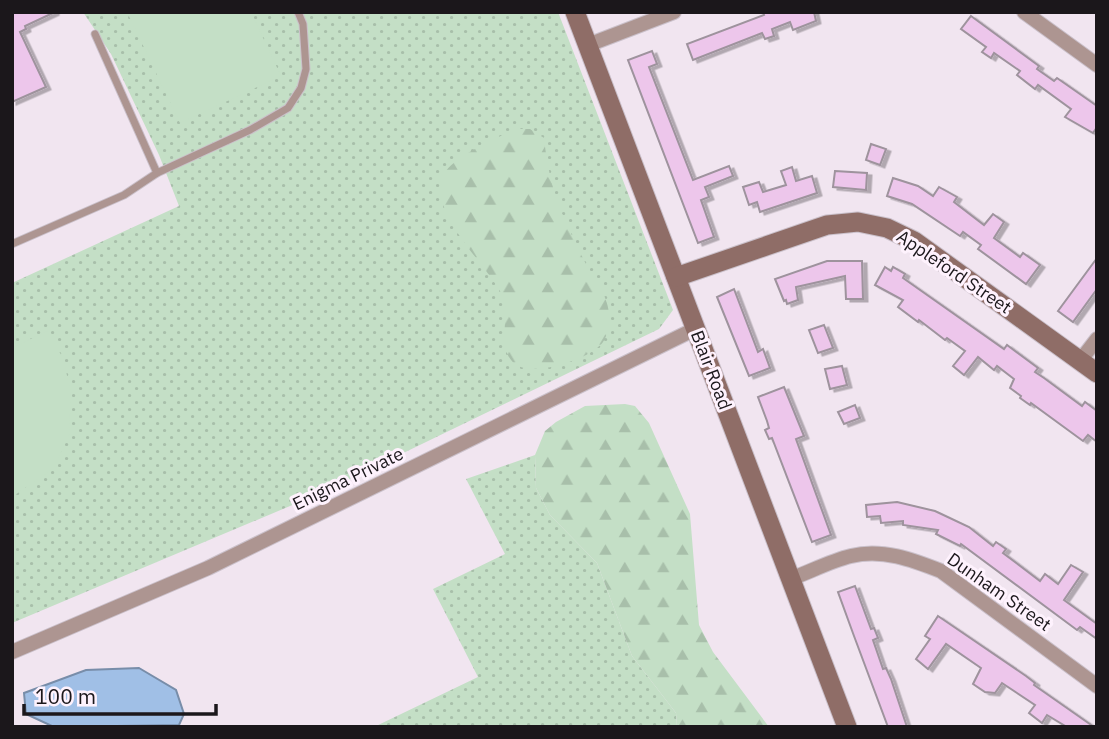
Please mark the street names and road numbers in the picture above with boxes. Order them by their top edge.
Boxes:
street label: Appleford Street [892,225,1016,318]
street label: Blair Road [686,327,737,413]
street label: Enigma Private [289,442,407,515]
street label: Dunham Street [943,547,1056,636]

